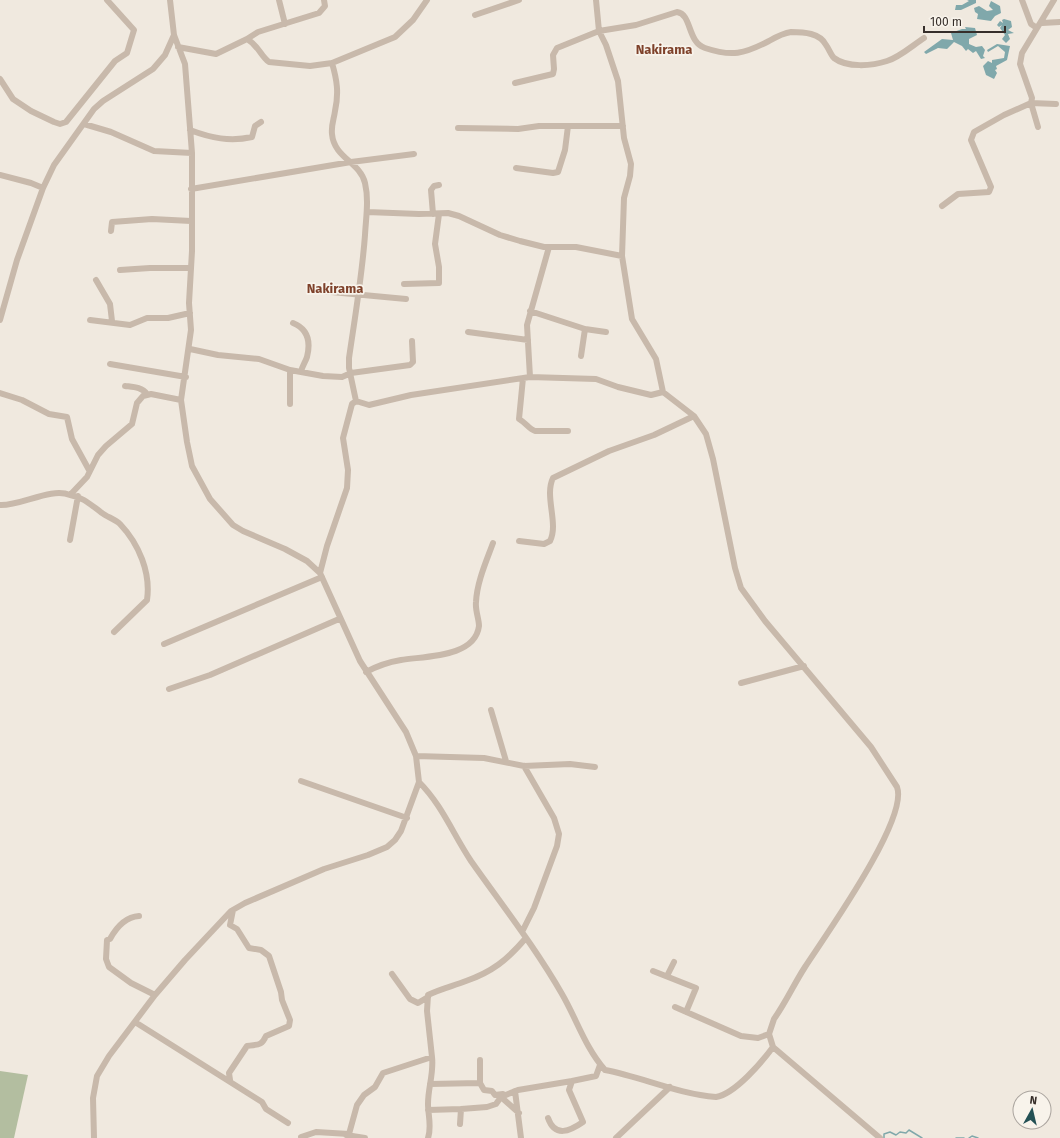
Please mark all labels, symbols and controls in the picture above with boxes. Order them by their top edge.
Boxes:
scale bar [924,8,1005,34]
text: 100 m [930,15,962,29]
district label: Nakirama [636,42,692,57]
district label: Nakirama [307,281,363,296]
north arrow [1012,1090,1052,1130]
text: N [1029,1094,1038,1108]

